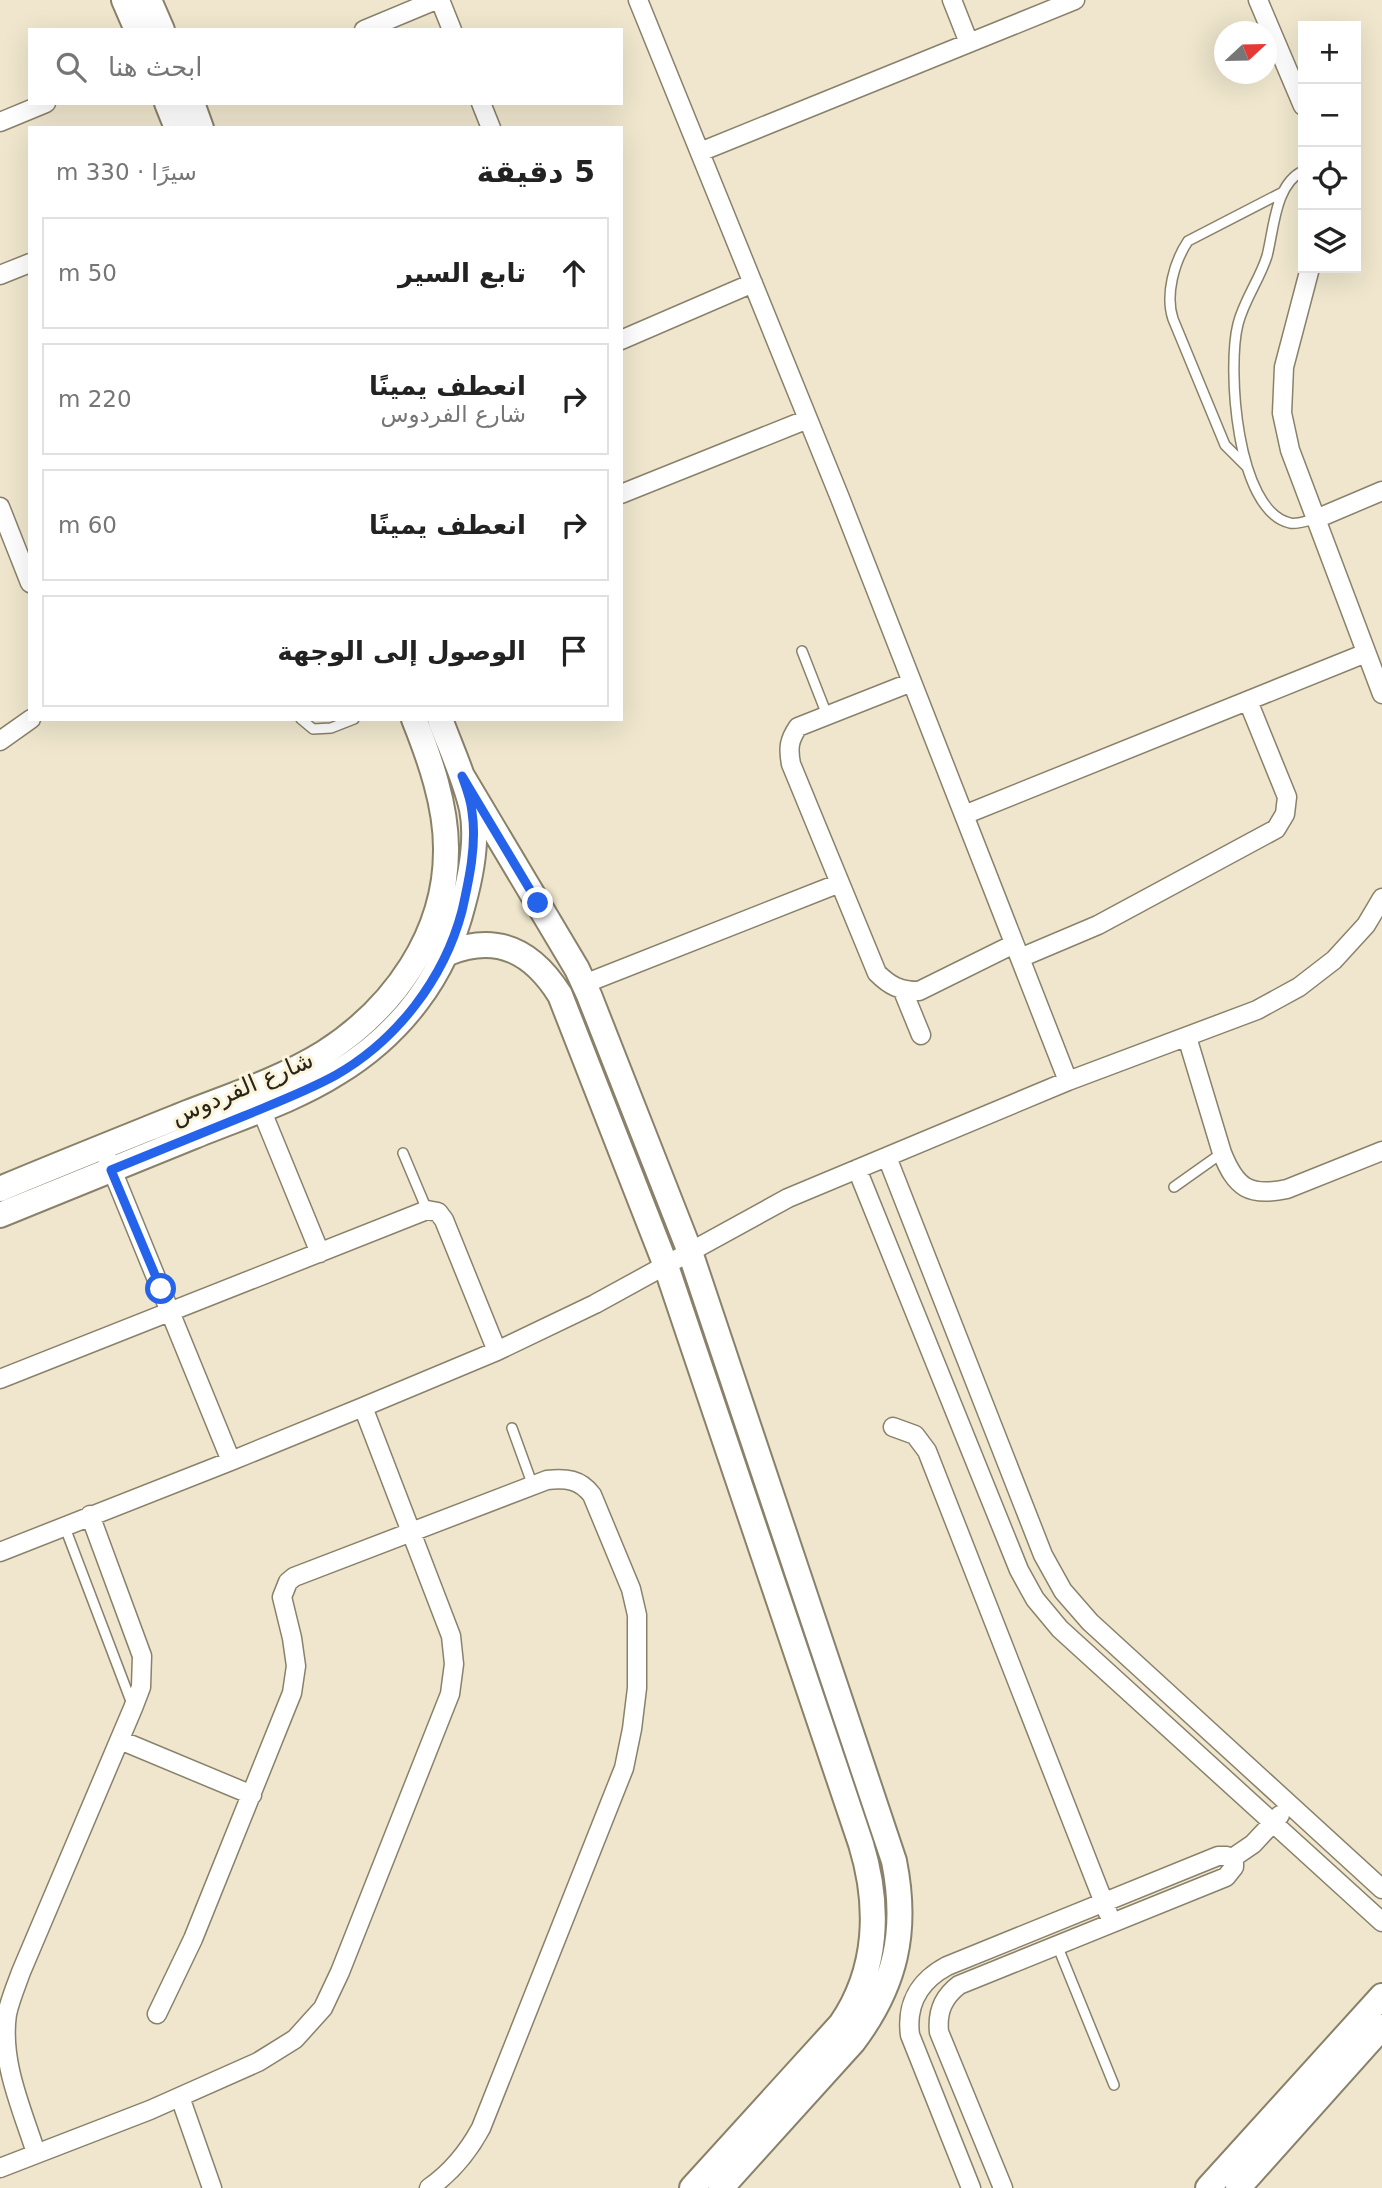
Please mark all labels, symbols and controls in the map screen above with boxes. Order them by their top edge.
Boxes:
north arrow [1214,21,1277,84]
map controls [1298,21,1361,273]
button: + [1298,21,1361,84]
search box [28,28,623,105]
icon: search [52,48,90,86]
text: ابحث هنا [108,52,203,82]
button: − [1298,84,1361,147]
button: locate [1298,147,1361,210]
text: 5 دقيقة [477,154,595,189]
text: سيرًا · 330 m [56,159,197,185]
button: layers [1298,210,1361,273]
icon: ahead [555,254,593,292]
text: تابع السير [398,258,526,288]
text: 50 m [58,260,117,286]
text: انعطف يمينًا [369,371,526,401]
icon: right [555,380,593,418]
text: 220 m [58,386,132,412]
text: شارع الفردوس [380,401,526,427]
icon: right [555,506,593,544]
text: انعطف يمينًا [369,510,526,540]
text: 60 m [58,512,117,538]
icon: arrive [555,632,593,670]
text: الوصول إلى الوجهة [277,636,526,666]
route end [522,887,553,918]
street label: شارع الفردوس [167,1045,317,1131]
route start [145,1273,176,1304]

